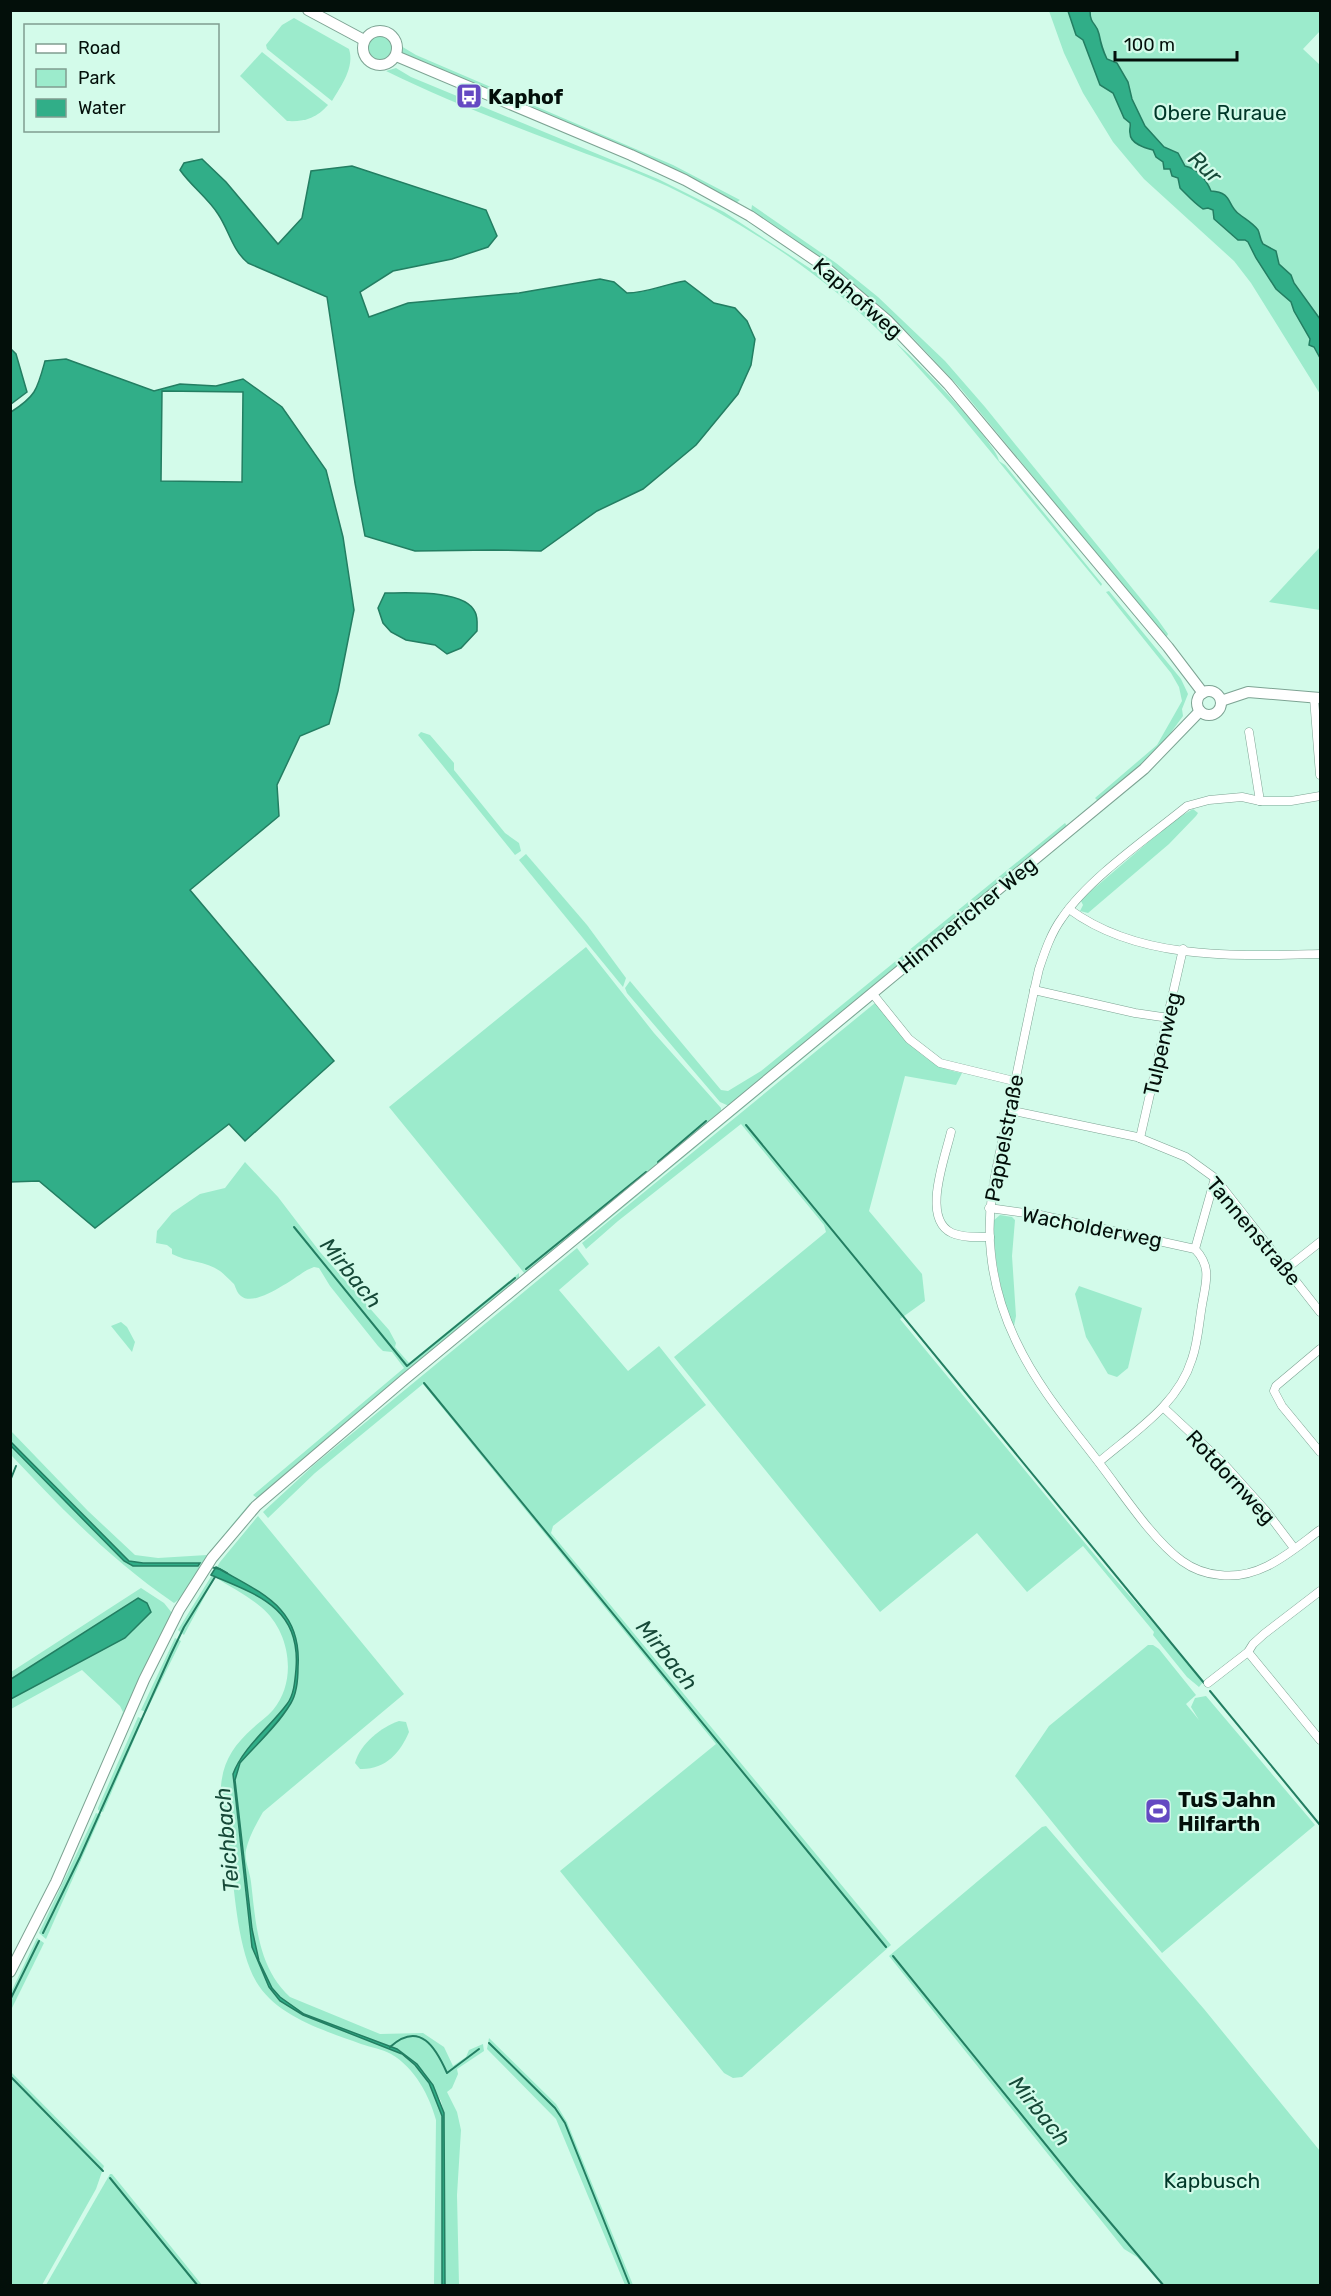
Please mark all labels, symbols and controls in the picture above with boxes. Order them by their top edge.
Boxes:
legend [24,24,219,132]
scale bar [1115,24,1236,62]
text: 100 m [1124,34,1175,56]
text: Road [78,37,121,59]
text: Park [78,67,116,89]
bus stop icon: Kaphof [454,81,484,111]
place label: Kaphof [488,84,564,109]
text: Water [78,97,126,119]
park label: Obere Ruraue [1153,100,1287,125]
water label: Rur [1183,145,1229,190]
street label: Kaphofweg [808,252,908,344]
street label: Himmericher Weg [893,851,1041,979]
street label: Tulpenweg [1138,990,1186,1098]
street label: Pappelstraße [979,1072,1029,1204]
street label: Tannenstraße [1201,1172,1307,1290]
street label: Wacholderweg [1020,1201,1164,1253]
water label: Mirbach [314,1232,388,1314]
street label: Rotdornweg [1181,1425,1281,1529]
water label: Mirbach [630,1614,704,1696]
water label: Teichbach [209,1786,245,1894]
place label: TuS Jahn Hilfarth [1178,1787,1276,1836]
sports icon: TuS Jahn Hilfarth [1143,1796,1173,1826]
water label: Mirbach [1003,2070,1077,2152]
park label: Kapbusch [1164,2168,1260,2193]

